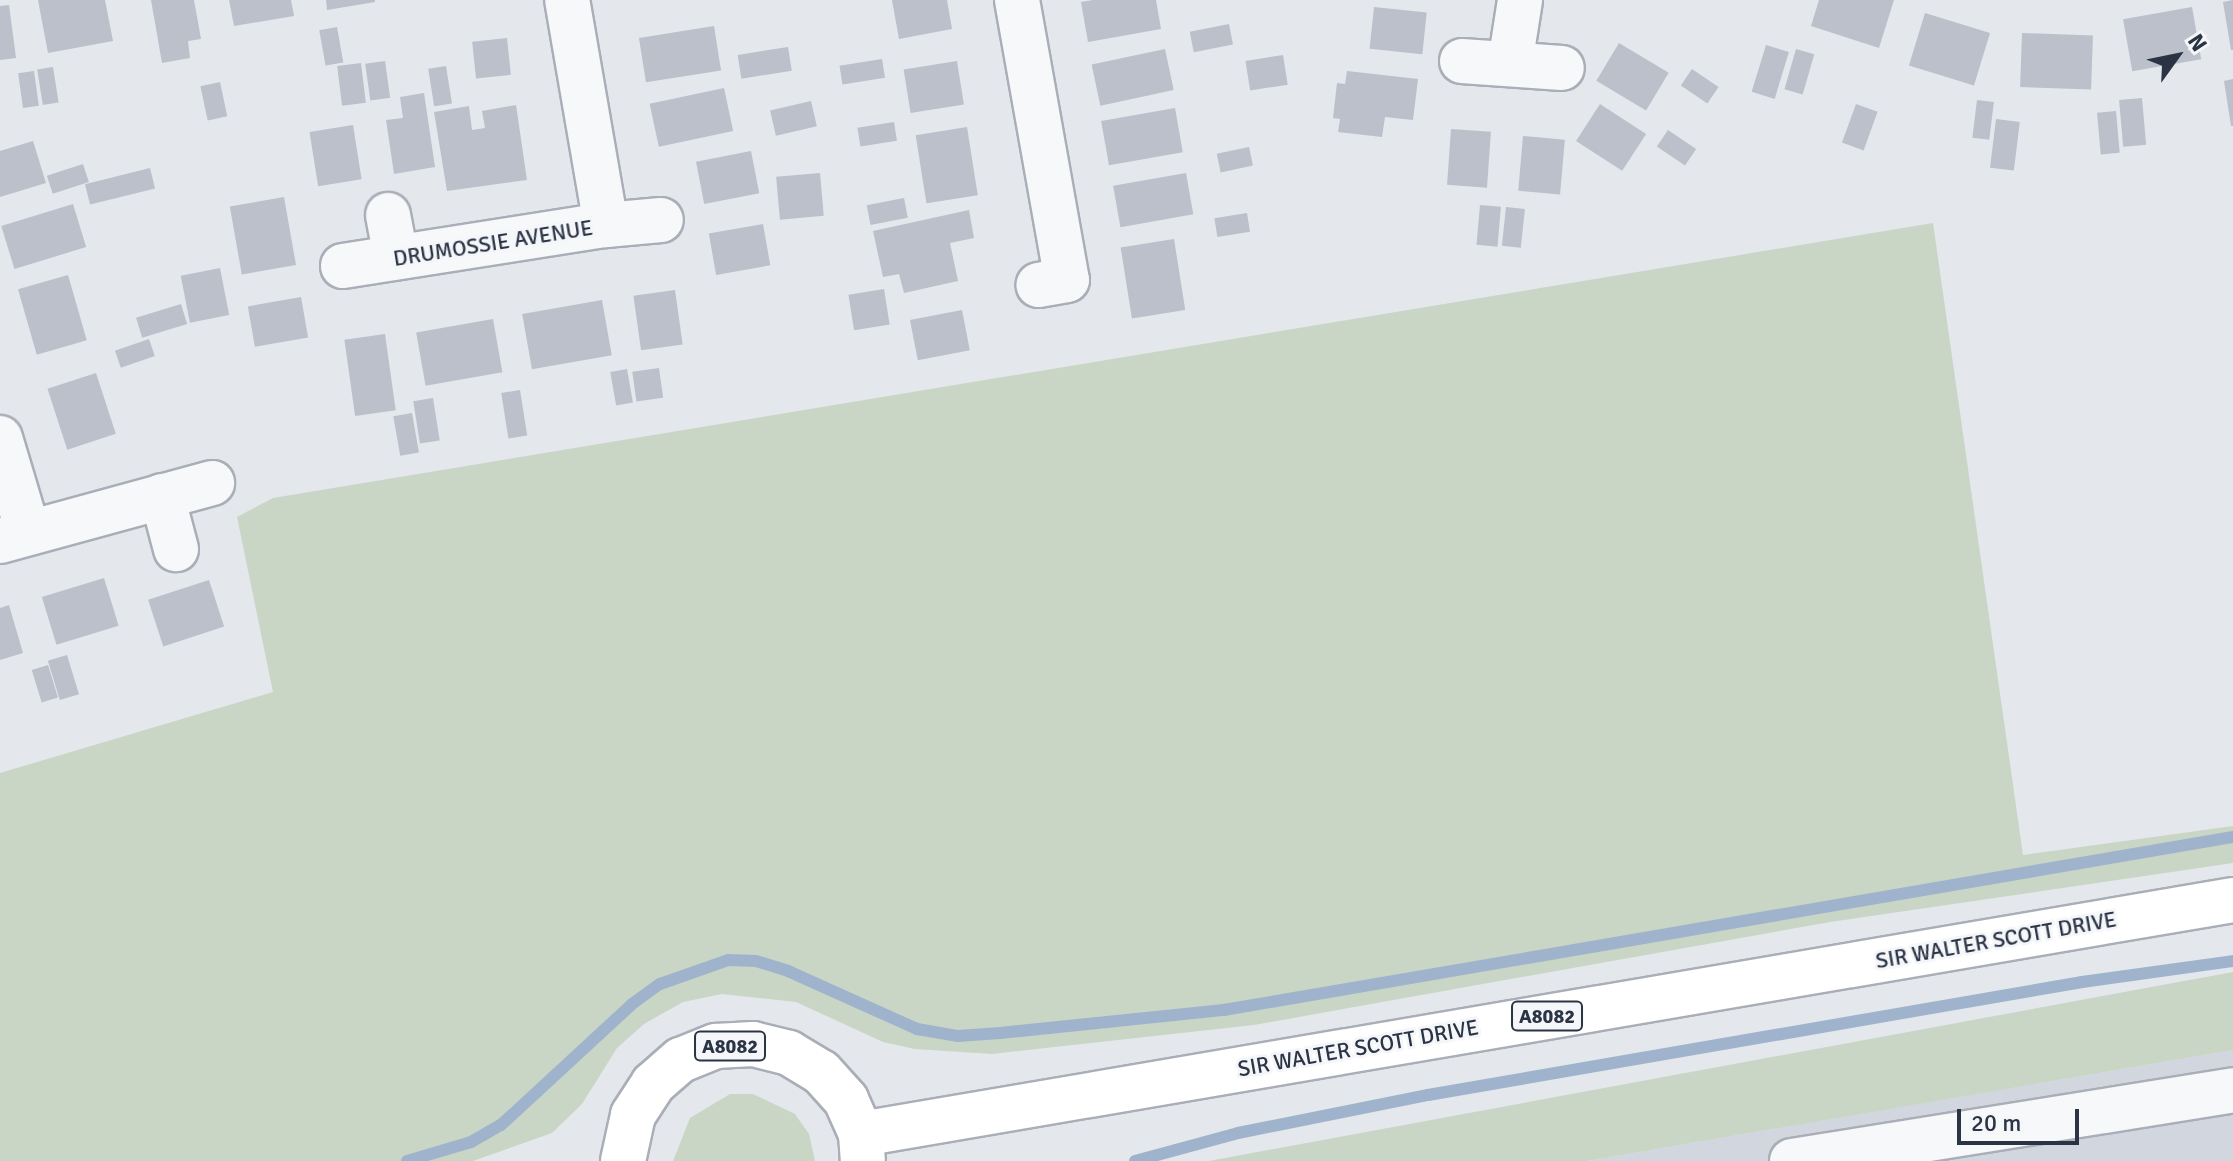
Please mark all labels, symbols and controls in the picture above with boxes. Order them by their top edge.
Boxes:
north arrow [2137,16,2217,96]
text: N [2182,29,2213,56]
street label: DRUMOSSIE AVENUE [391,214,595,272]
street label: SIR WALTER SCOTT DRIVE [1874,906,2118,974]
road number: A8082 [1511,1000,1583,1032]
street label: SIR WALTER SCOTT DRIVE [1236,1014,1480,1082]
road number: A8082 [694,1030,766,1062]
scale bar [1961,1093,2083,1143]
text: 20 m [1971,1108,2021,1138]

